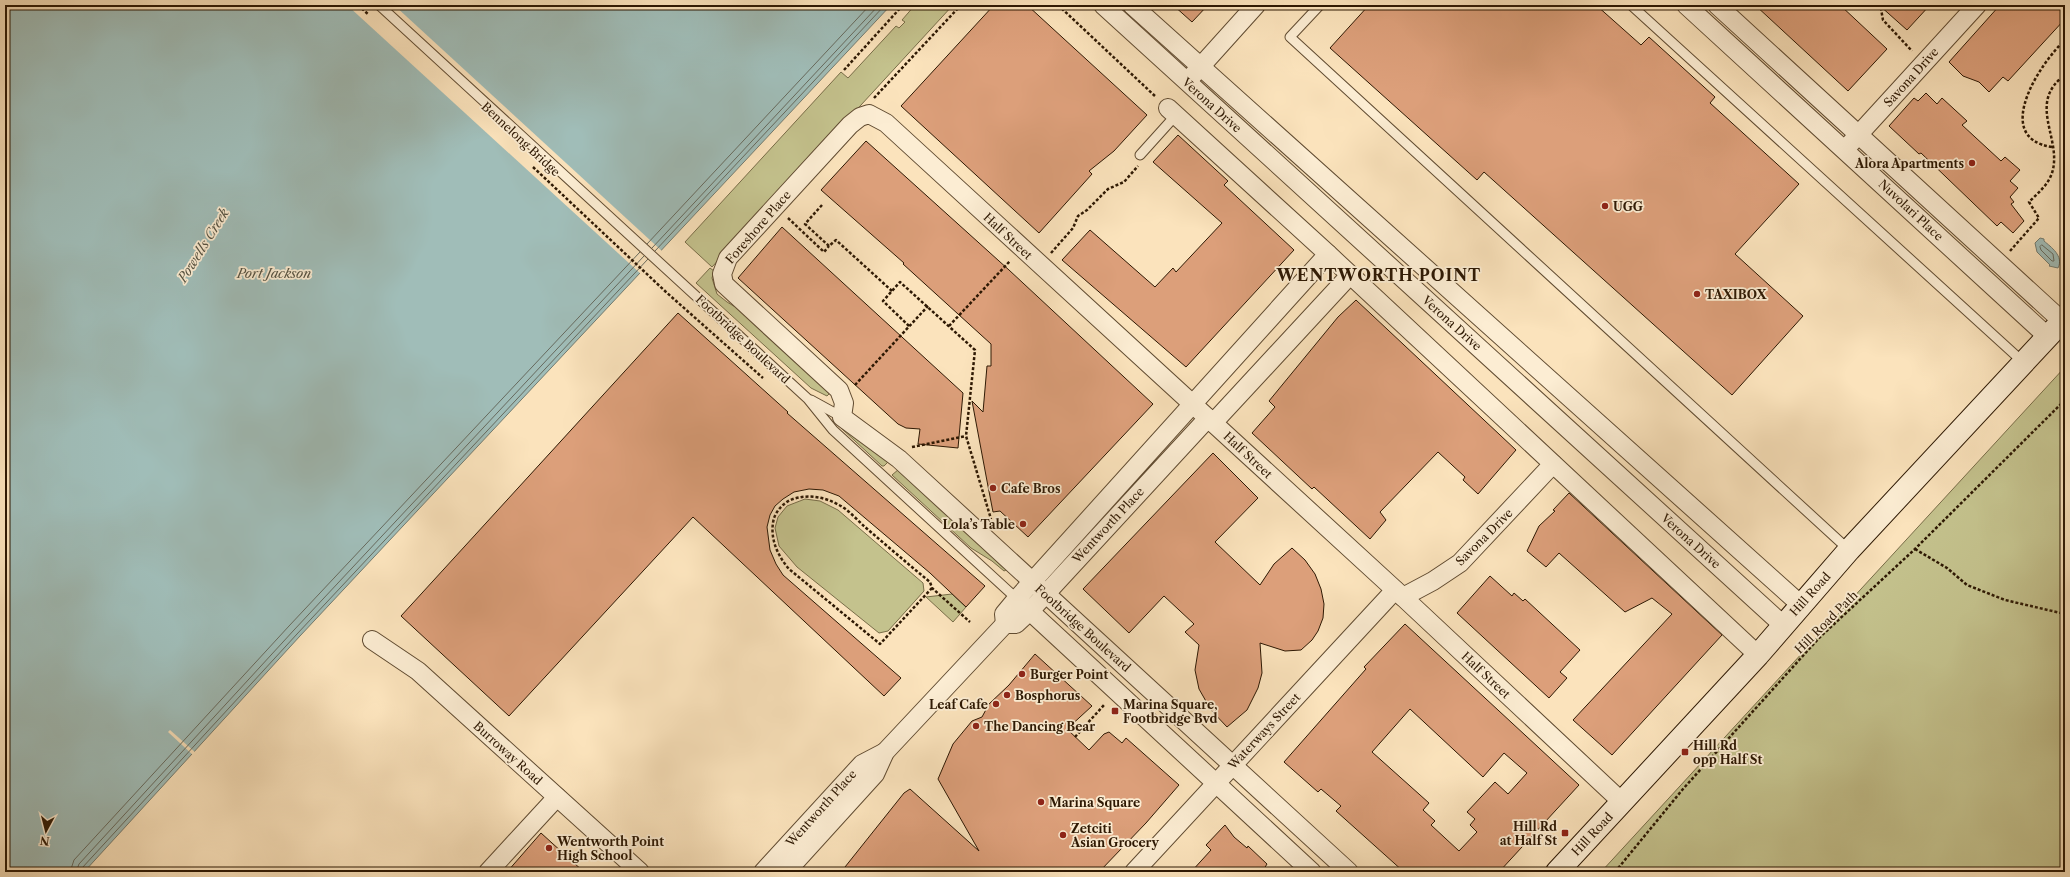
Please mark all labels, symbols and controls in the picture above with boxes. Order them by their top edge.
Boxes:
street label: Savona Drive [1880,44,1942,110]
street label: Verona Drive [1178,74,1245,136]
street label: Bennelong Bridge [479,99,564,180]
place label: Alora Apartments [1854,156,1964,171]
marker: Alora Apartments [1967,158,1977,168]
street label: Nuvolari Place [1876,176,1947,244]
street label: Foreshore Place [722,187,794,267]
place label: UGG [1613,199,1643,214]
marker: UGG [1600,201,1610,211]
water label: Powells Creek [174,205,232,286]
street label: Half Street [980,210,1036,263]
water label: Port Jackson [236,265,311,281]
district label: WENTWORTH POINT [1276,265,1481,285]
place label: TAXIBOX [1705,287,1768,302]
marker: TAXIBOX [1692,289,1702,299]
street label: Footbridge Boulevard [693,291,794,387]
street label: Verona Drive [1418,292,1485,354]
street label: Half Street [1220,429,1276,482]
place label: Cafe Bros [1001,481,1061,496]
marker: Cafe Bros [988,483,998,493]
street label: Wentworth Place [1068,484,1147,567]
street label: Savona Drive [1452,505,1516,569]
street label: Verona Drive [1657,510,1724,572]
place label: Lola’s Table [942,517,1015,532]
marker: Lola’s Table [1018,519,1028,529]
street label: Hill Road [1786,568,1834,619]
street label: Footbridge Boulevard [1032,581,1134,675]
street label: Hill Road Path [1791,587,1861,657]
street label: Half Street [1458,649,1514,702]
place label: Burger Point [1030,667,1108,682]
marker: Burger Point [1017,669,1027,679]
place label: Bosphorus [1015,688,1081,703]
street label: Waterways Street [1224,689,1304,773]
marker: Bosphorus [1002,690,1012,700]
place label: Leaf Cafe [929,697,988,712]
place label: Marina Square, Footbridge Bvd [1123,697,1218,726]
marker: Leaf Cafe [991,699,1001,709]
marker: Marina Square, Footbridge Bvd [1110,706,1120,716]
street label: Burroway Road [470,718,546,788]
place label: The Dancing Bear [984,719,1095,734]
marker: The Dancing Bear [971,721,981,731]
place label: Hill Rd opp Half St [1693,738,1762,767]
marker: Hill Rd opp Half St [1680,747,1690,757]
street label: Wentworth Place [782,766,860,850]
place label: Marina Square [1049,795,1140,810]
marker: Marina Square [1036,797,1046,807]
street label: Hill Road [1568,809,1616,859]
north arrow [26,811,66,851]
place label: Hill Rd at Half St [1500,819,1557,848]
place label: Zetciti Asian Grocery [1070,821,1159,850]
marker: Hill Rd at Half St [1560,828,1570,838]
marker: Zetciti Asian Grocery [1058,830,1068,840]
text: N [39,833,50,848]
place label: Wentworth Point High School [556,834,664,863]
marker: Wentworth Point High School [544,843,554,853]

